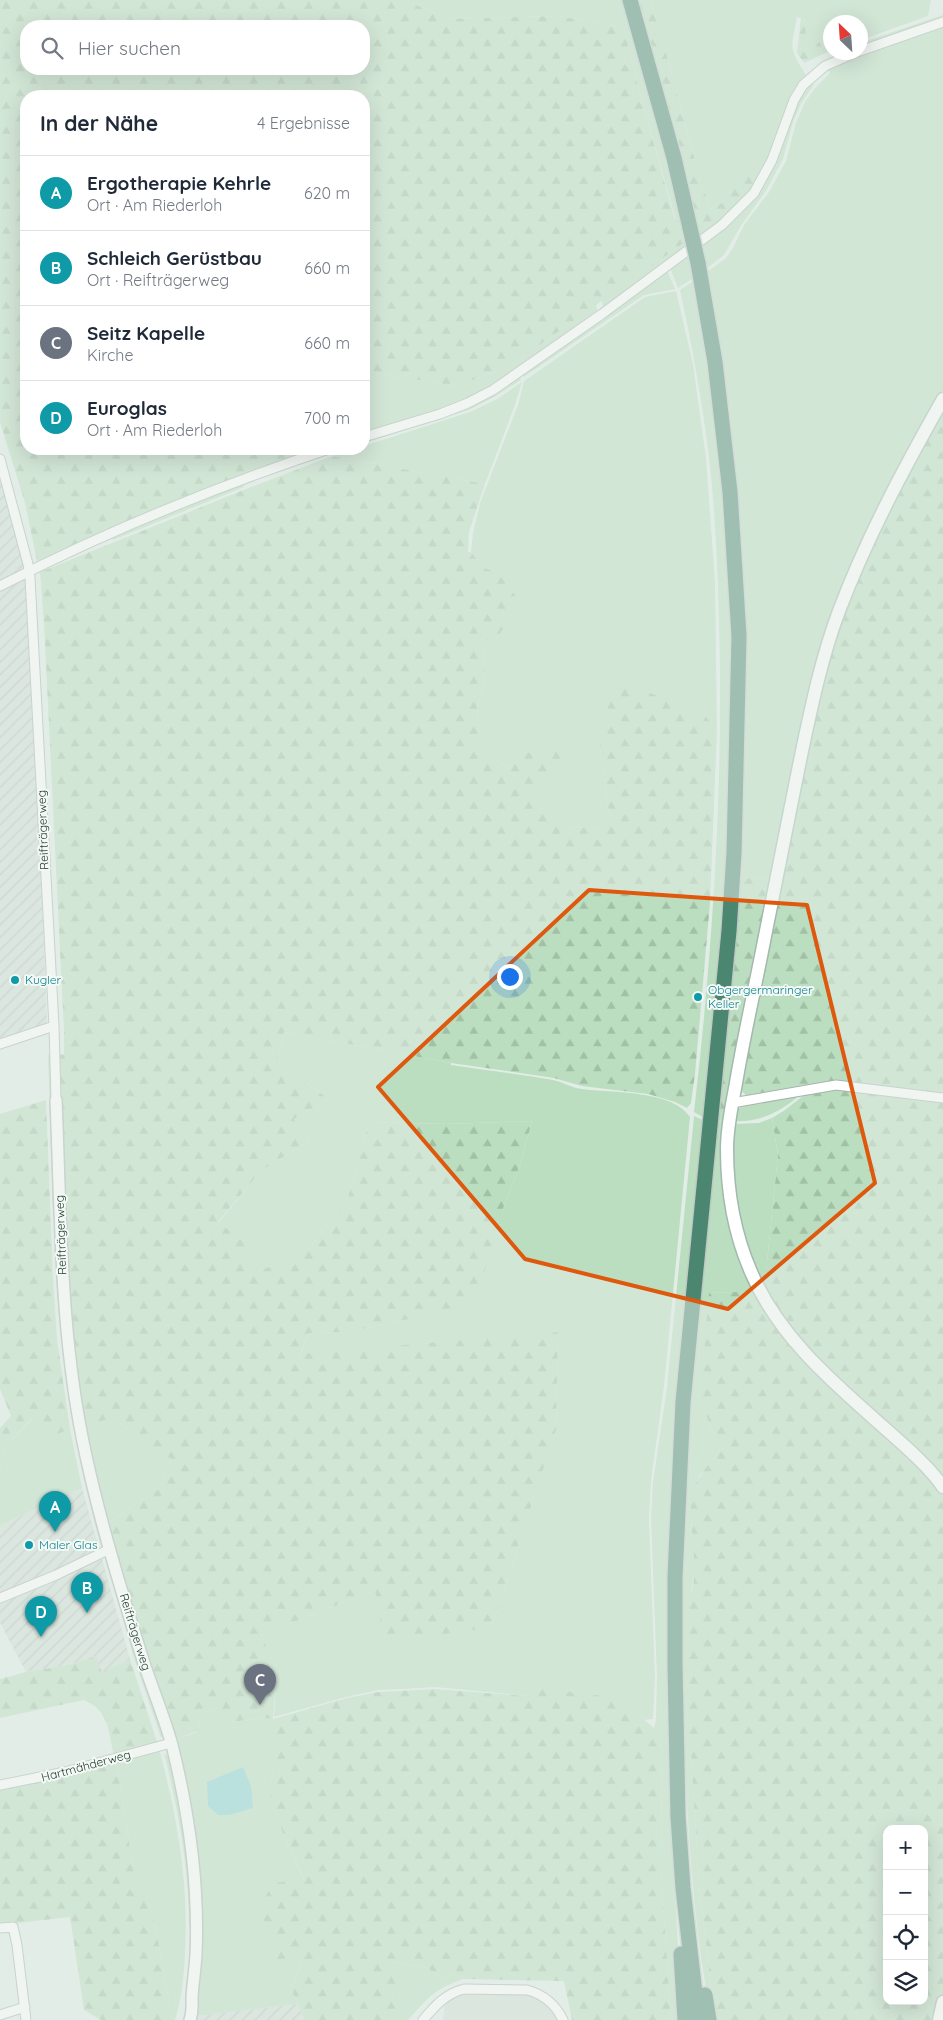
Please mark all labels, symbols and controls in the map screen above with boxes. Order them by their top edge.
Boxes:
north arrow [823,15,868,60]
search box [20,20,370,75]
icon: search [38,34,66,62]
text: Hier suchen [78,36,181,60]
text: In der Nähe [40,110,158,136]
text: 4 Ergebnisse [257,113,350,133]
text: Ergotherapie Kehrle [87,171,271,195]
text: A [51,183,61,203]
text: 620 m [304,183,350,203]
text: Ort · Am Riederloh [87,195,222,215]
text: Schleich Gerüstbau [87,246,262,270]
text: B [51,258,61,278]
text: 660 m [304,258,350,278]
text: Ort · Reifträgerweg [87,270,229,290]
text: Seitz Kapelle [87,321,205,345]
text: C [51,333,61,353]
text: 660 m [304,333,350,353]
text: Kirche [87,345,133,365]
text: Euroglas [87,396,167,420]
text: D [50,408,62,428]
text: 700 m [304,408,350,428]
text: Ort · Am Riederloh [87,420,222,440]
street label: Reifträgerweg [34,790,51,870]
your location [497,964,523,990]
place label: Kugler [25,972,62,987]
marker: Kugler [9,974,21,986]
place label: Obgergermaringer Keller [708,982,813,1011]
marker: Obgergermaringer Keller [692,991,704,1003]
street label: Reifträgerweg [52,1195,69,1275]
pin: A [39,1491,71,1532]
place label: Maler Glas [39,1537,98,1552]
marker: Maler Glas [23,1539,35,1551]
pin: B [71,1572,103,1613]
street label: Reifträgerweg [117,1591,154,1672]
pin: D [25,1596,57,1637]
pin: C [244,1664,276,1705]
street label: Hartmähderweg [39,1746,132,1785]
map controls [883,1825,928,2005]
button: + [883,1825,928,1870]
button: − [883,1870,928,1915]
button: locate [883,1915,928,1960]
button: layers [883,1960,928,2005]

